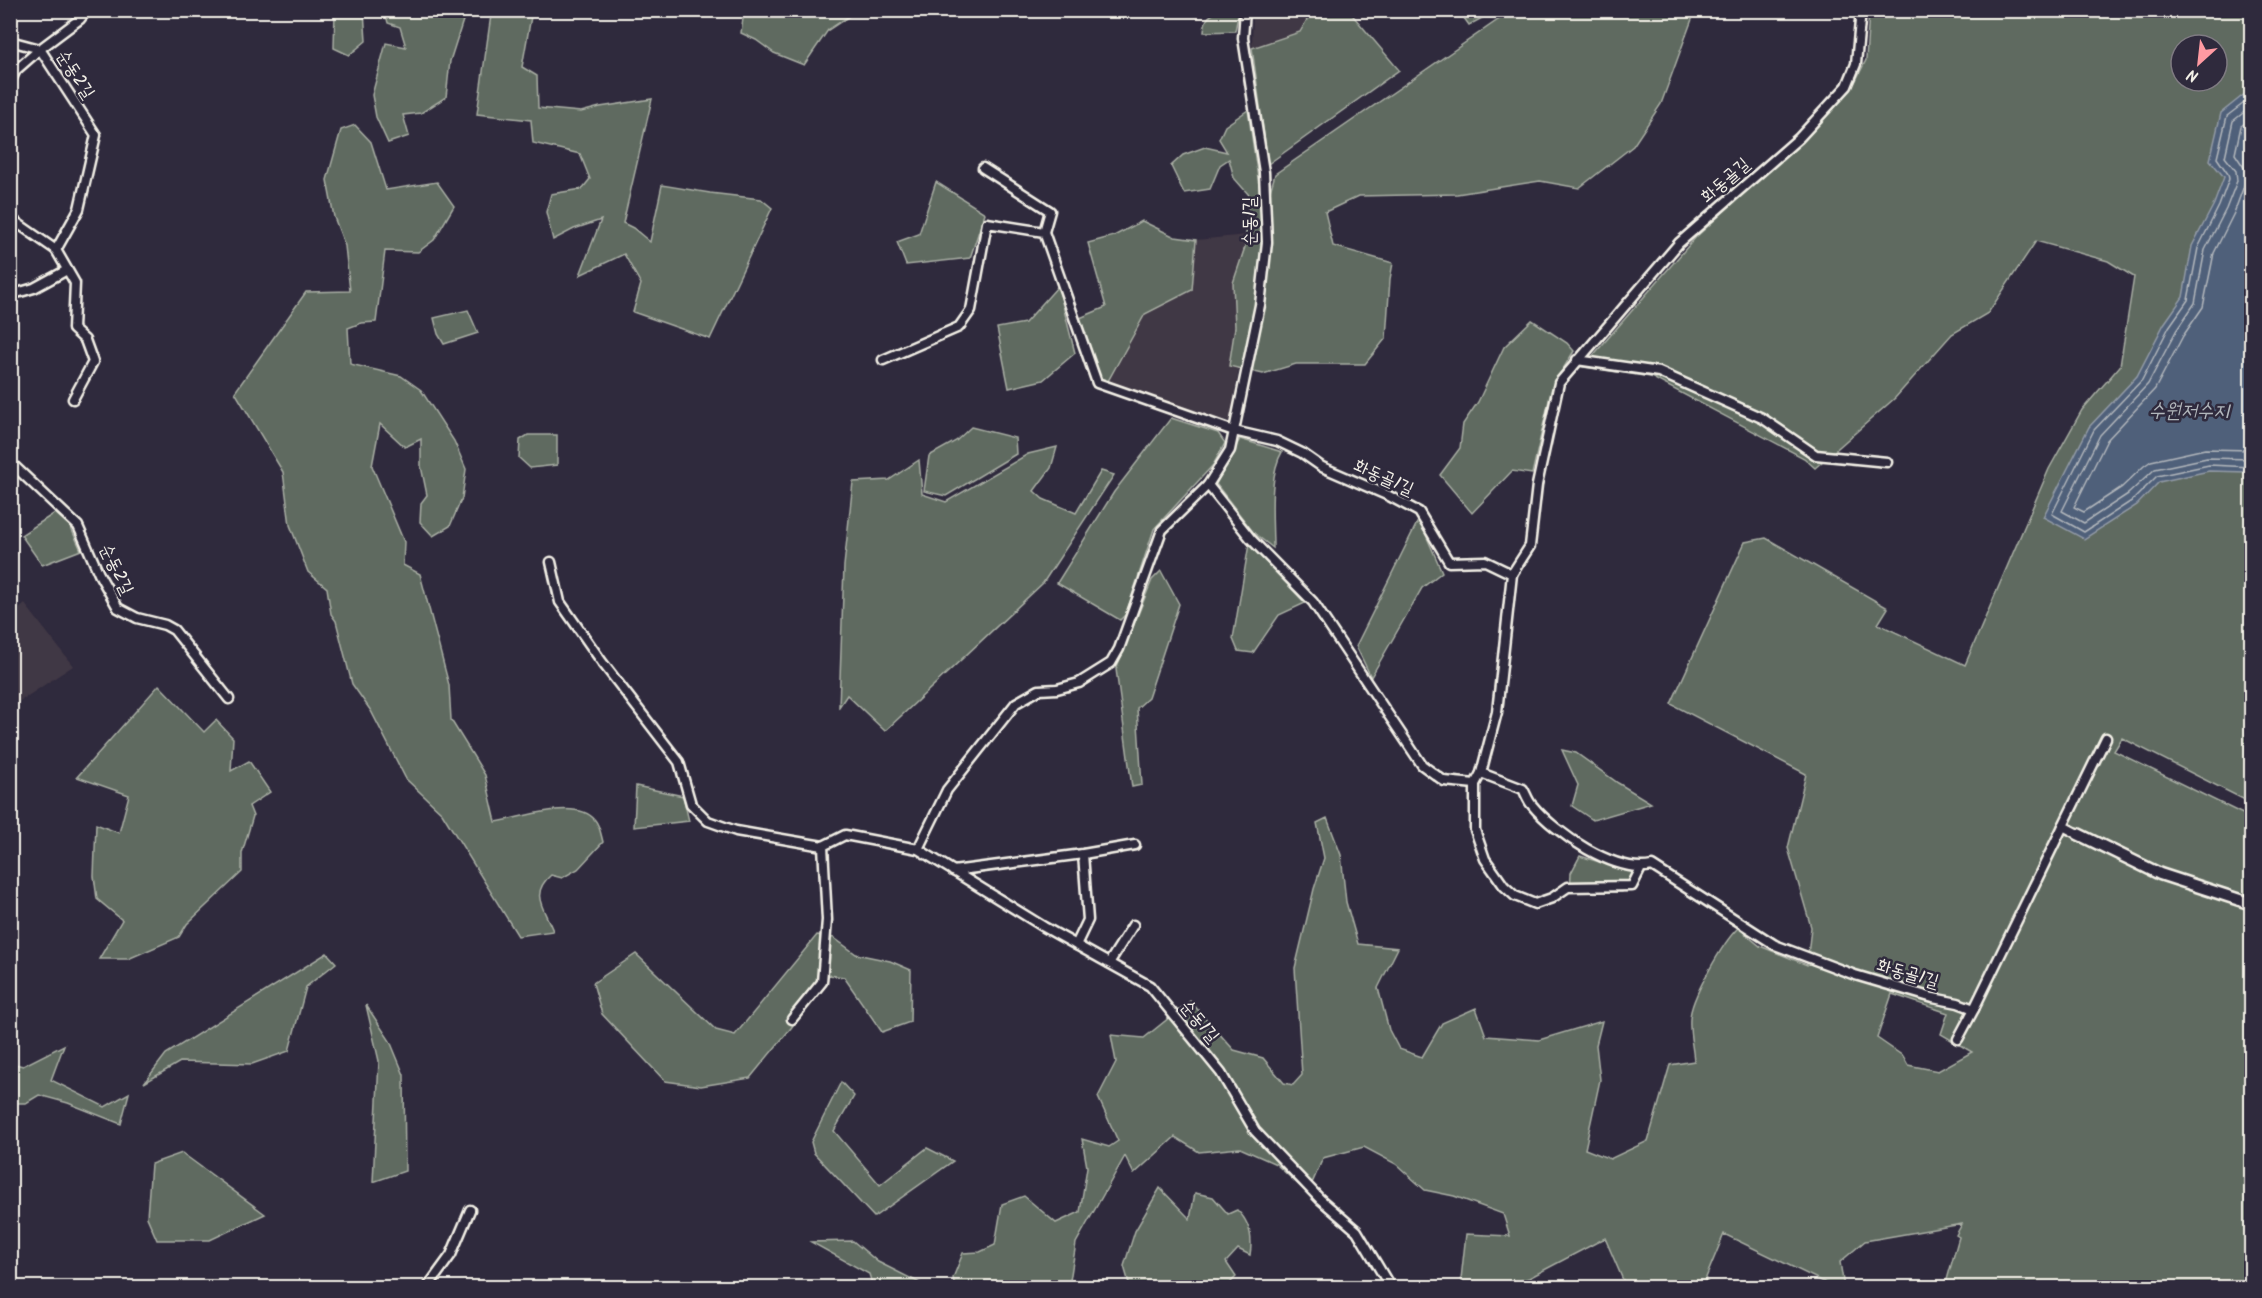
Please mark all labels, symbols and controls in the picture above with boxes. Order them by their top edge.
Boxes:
north arrow [2169,33,2229,93]
street label: 순동2길 [48,44,102,106]
text: N [2183,62,2203,88]
street label: 화동골길 [1695,151,1758,211]
street label: 순동1길 [1236,196,1265,246]
water label: 수원저수지 [2149,396,2231,428]
street label: 화동골1길 [1348,452,1419,505]
street label: 순동2길 [91,539,141,601]
street label: 화동골1길 [1873,952,1943,997]
street label: 순동1길 [1172,994,1226,1050]

